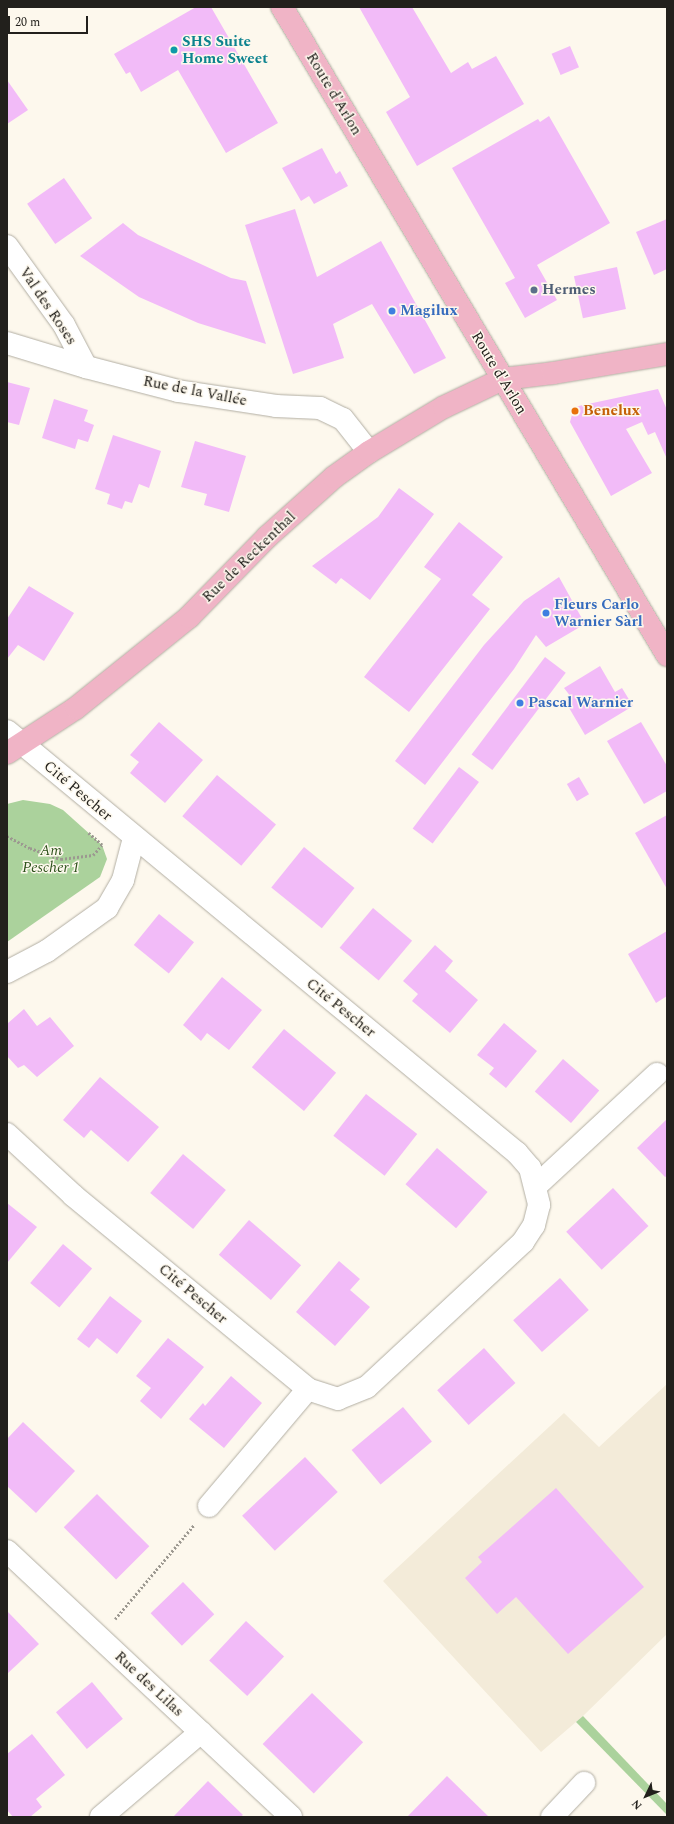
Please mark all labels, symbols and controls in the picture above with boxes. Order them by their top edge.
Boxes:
scale bar [10,8,90,34]
text: 20 m [15,13,40,32]
place label: SHS Suite Home Sweet [182,32,268,67]
marker: SHS Suite Home Sweet [169,45,179,55]
street label: Route d'Arlon [302,49,366,139]
street label: Val des Roses [15,264,81,348]
place label: Hermes [542,281,596,299]
marker: Hermes [529,285,539,295]
place label: Magilux [400,302,458,320]
marker: Magilux [387,306,397,316]
street label: Route d'Arlon [467,328,531,418]
street label: Rue de la Vallée [142,372,248,410]
place label: Benelux [583,402,640,420]
marker: Benelux [570,406,580,416]
street label: Rue de Reckenthal [199,508,299,606]
place label: Fleurs Carlo Warnier Sàrl [554,595,643,630]
marker: Fleurs Carlo Warnier Sàrl [541,608,551,618]
place label: Pascal Warnier [528,694,633,712]
marker: Pascal Warnier [515,698,525,708]
street label: Cité Pescher [40,757,116,825]
park label: Am Pescher 1 [22,841,80,876]
street label: Cité Pescher [303,975,379,1041]
street label: Cité Pescher [155,1260,231,1328]
street label: Rue des Lilas [111,1648,187,1720]
north arrow [626,1776,666,1816]
text: N [628,1795,646,1814]

